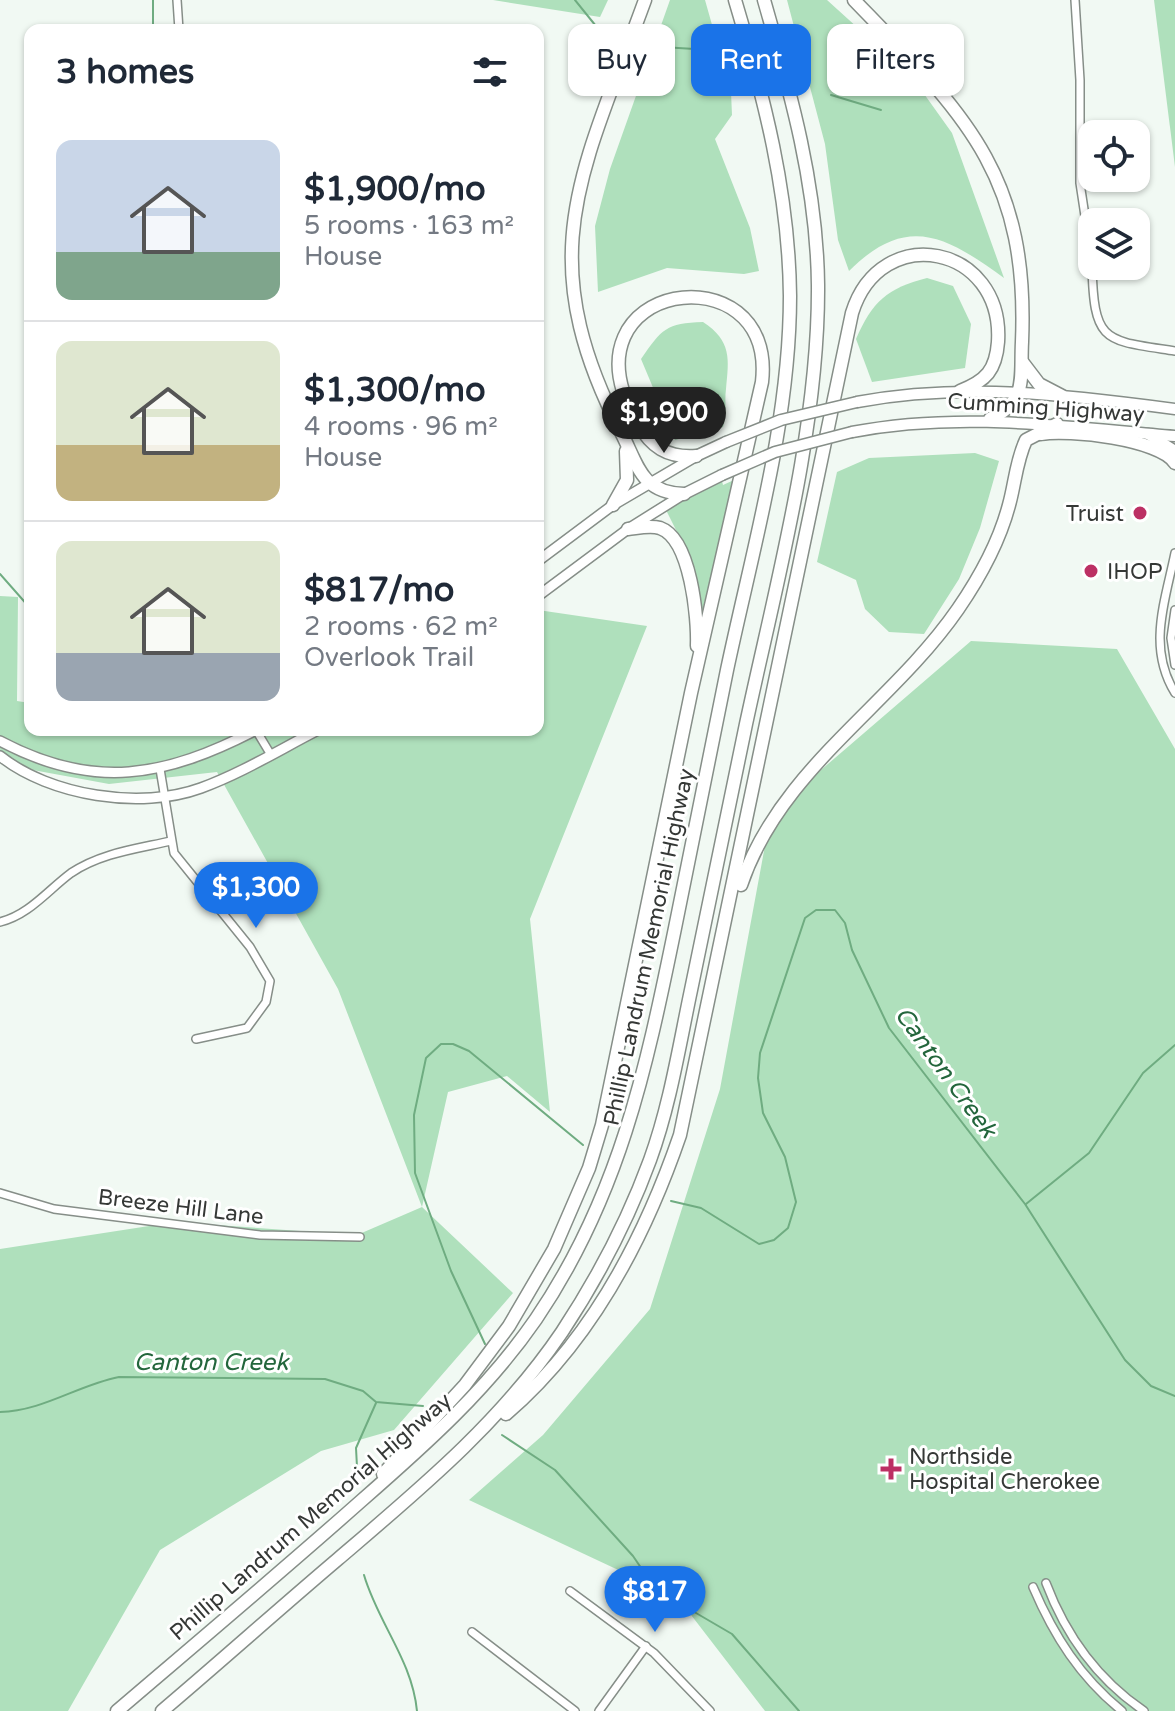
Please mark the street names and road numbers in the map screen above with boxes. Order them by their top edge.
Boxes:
street label: Cumming Highway [946,388,1146,428]
street label: Phillip Landrum Memorial Highway [598,766,700,1128]
street label: Breeze Hill Lane [97,1184,265,1230]
street label: Phillip Landrum Memorial Highway [165,1387,457,1646]

